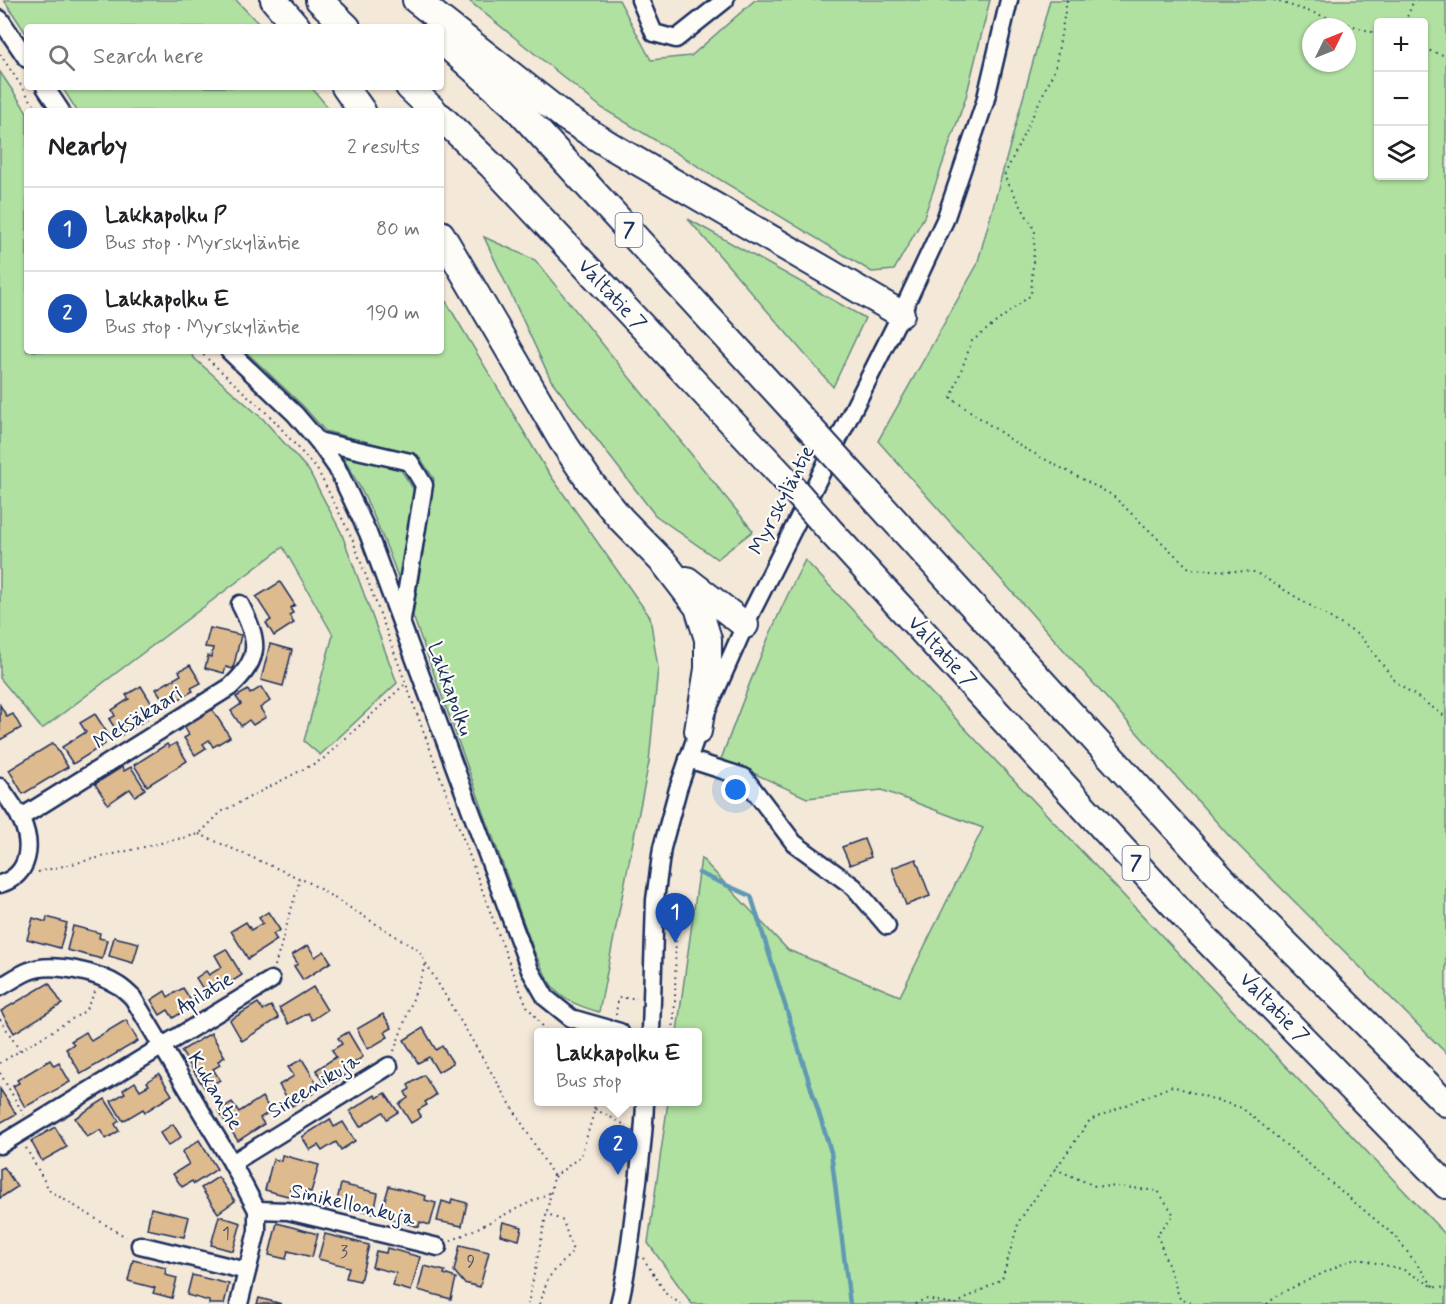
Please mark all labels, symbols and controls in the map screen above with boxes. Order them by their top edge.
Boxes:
north arrow [1302,18,1356,72]
map controls [1374,18,1428,180]
button: + [1374,18,1428,72]
search box [24,24,444,90]
icon: search [45,41,78,74]
text: Search here [93,43,204,71]
button: − [1374,72,1428,126]
button: layers [1374,126,1428,180]
text: Nearby [48,130,127,164]
text: 2 results [347,134,420,161]
text: Lakkapolku P [105,202,227,230]
road number: 7 [616,213,642,247]
text: 1 [63,216,72,243]
text: 80 m [376,216,420,243]
text: Bus stop · Myrskyläntie [105,230,300,257]
street label: Valtatie 7 [571,253,653,338]
text: Lakkapolku E [105,286,229,314]
text: 2 [63,300,72,327]
text: 190 m [366,300,420,327]
text: Bus stop · Myrskyläntie [105,314,300,341]
street label: Myrskyläntie [742,440,822,560]
street label: Valtatie 7 [901,610,983,695]
street label: Lakkapolku [420,638,480,740]
street label: Metsäkaari [88,679,188,756]
your location [721,775,750,804]
road number: 7 [1122,846,1150,880]
pin: 1 [656,894,694,943]
street label: Apilatie [172,965,239,1022]
street label: Valtatie 7 [1233,966,1315,1050]
popup [534,1028,702,1106]
text: Lakkapolku E [556,1040,680,1068]
street label: Sireenikuja [263,1046,366,1125]
street label: Kukantie [181,1047,249,1135]
text: Bus stop [556,1068,622,1095]
pin: 2 [598,1126,638,1175]
street label: Sinikellonkuja [288,1177,419,1233]
house number: 1 [222,1222,230,1246]
house number: 3 [340,1240,348,1264]
house number: 9 [467,1250,476,1274]

